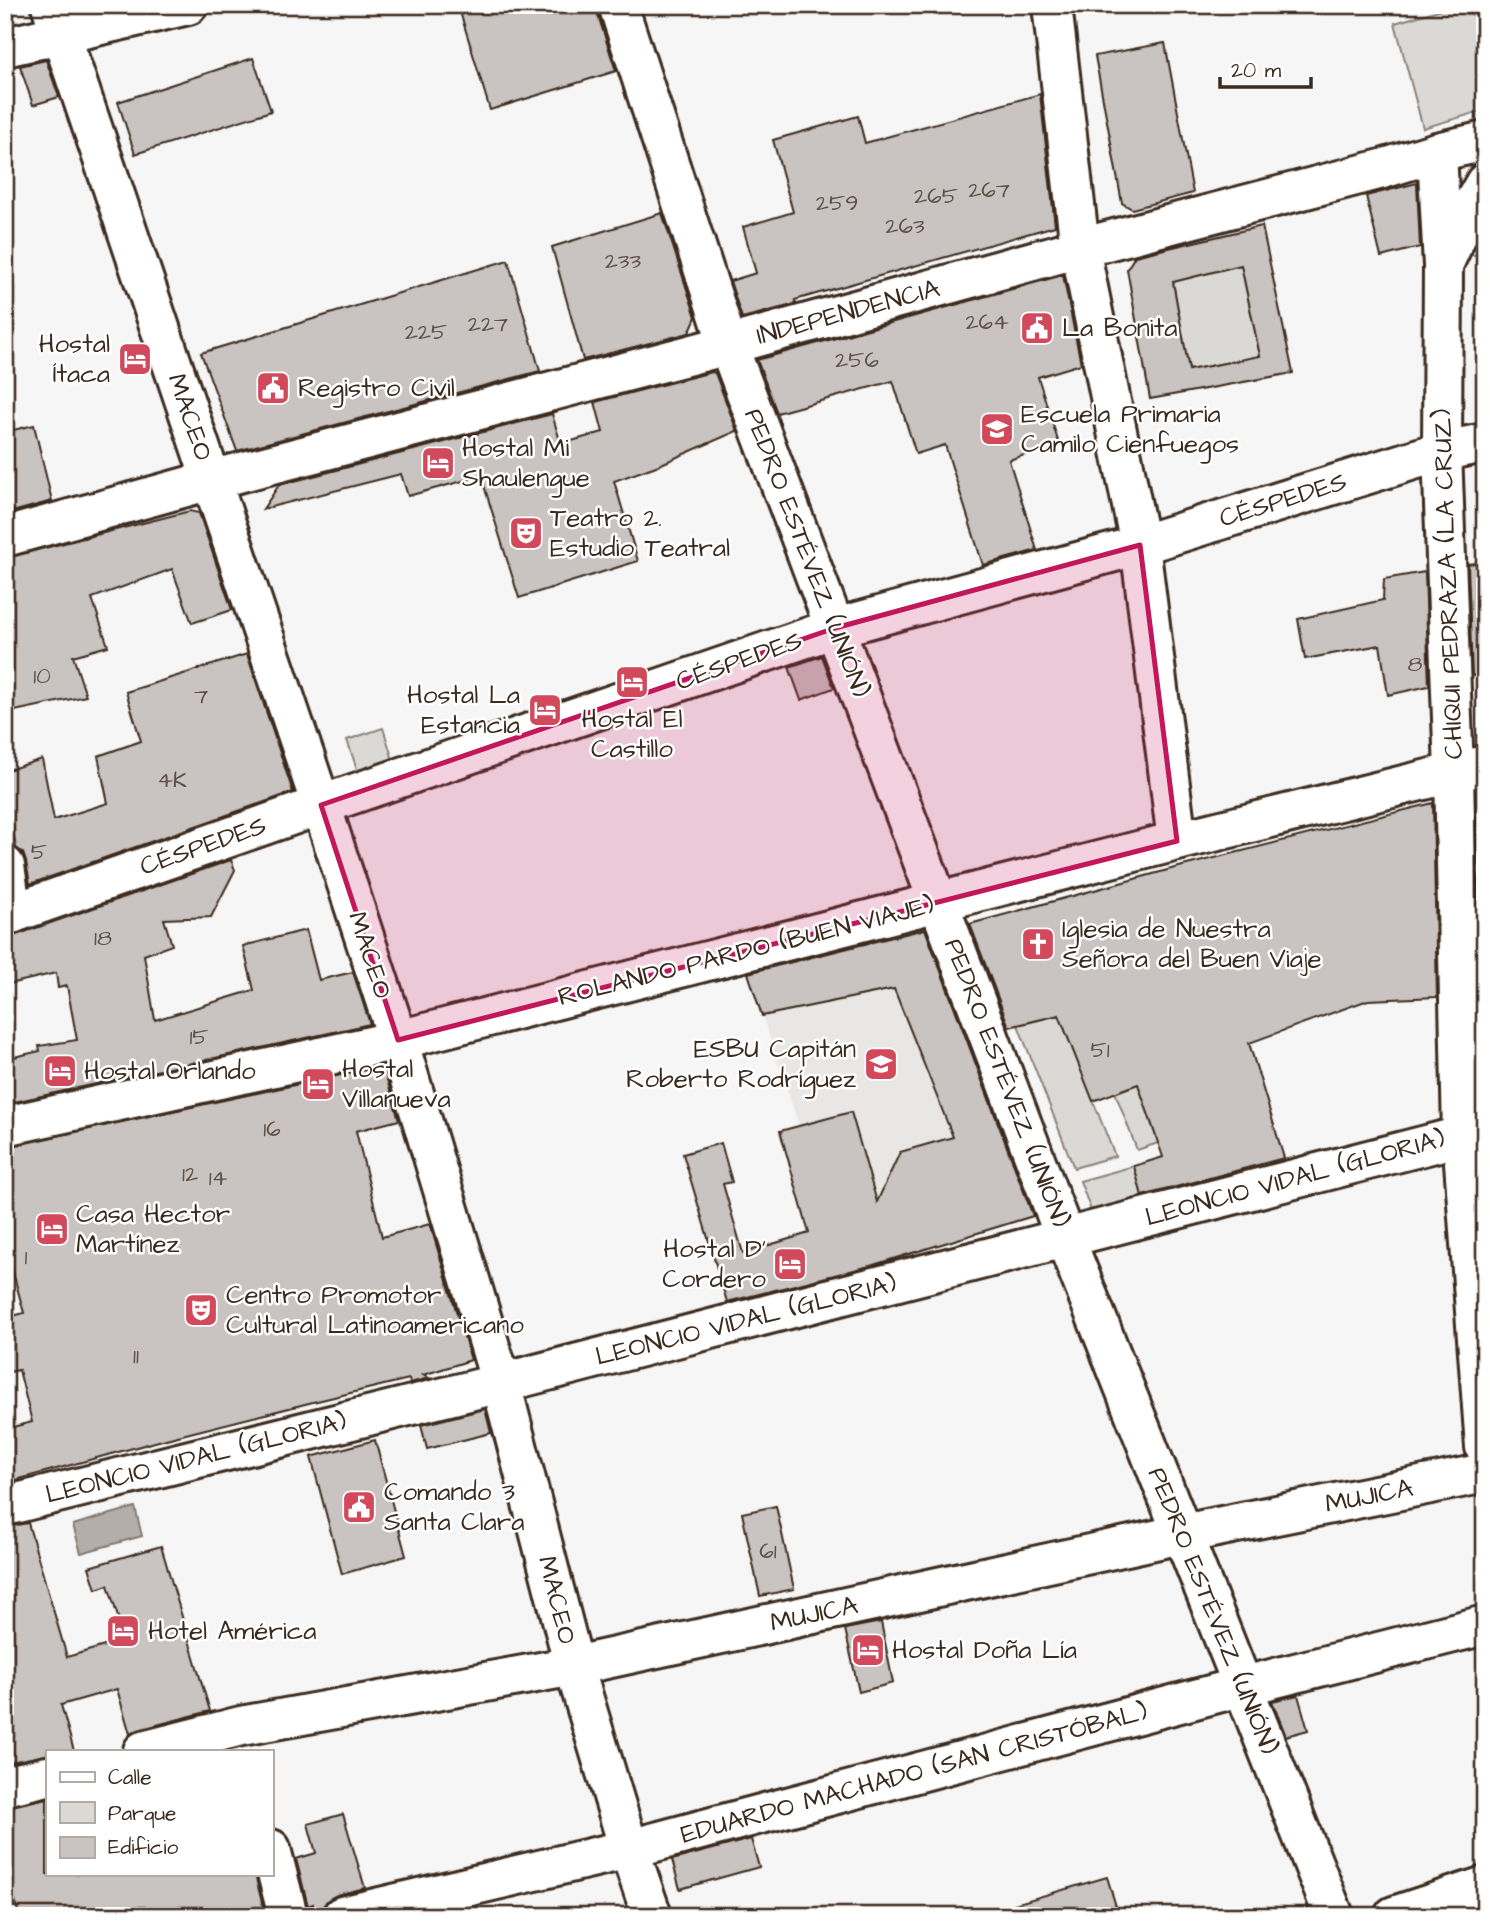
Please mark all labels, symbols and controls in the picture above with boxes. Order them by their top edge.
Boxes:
scale bar [1220,46,1312,90]
text: 20 m [1231,56,1282,85]
house number: 267 [968,174,1010,206]
house number: 265 [914,180,958,212]
house number: 259 [816,187,858,219]
house number: 263 [885,210,925,242]
house number: 233 [605,245,642,277]
street label: INDEPENDENCIA [752,270,944,354]
house number: 264 [965,306,1009,338]
house number: 227 [468,308,508,340]
public building icon: La Bonita [1018,309,1056,347]
place label: La Bonita [1062,310,1177,346]
house number: 225 [405,316,447,348]
place label: Hostal Ítaca [39,326,110,392]
hotel icon: Hostal Ítaca [116,340,154,378]
house number: 256 [835,344,879,376]
street label: MACEO [158,369,222,465]
public building icon: Registro Civil [254,369,292,407]
place label: Registro Civil [298,370,455,408]
place label: Escuela Primaria Camilo Cienfuegos [1021,396,1239,464]
street label: PEDRO ESTÉVEZ (UNIÓN) [735,403,879,703]
street label: CHIQUI PEDRAZA (LA CRUZ) [1424,408,1472,760]
school or university icon: Escuela Primaria Camilo Cienfuegos [978,410,1016,448]
place label: Hostal Mi Shaulengue [462,430,590,498]
hotel icon: Hostal Mi Shaulengue [419,444,457,482]
street label: CÉSPEDES [1215,464,1351,536]
place label: Teatro 2. Estudio Teatral [550,500,730,566]
theatre icon: Teatro 2. Estudio Teatral [507,514,545,552]
street label: CÉSPEDES [671,623,807,699]
house number: 8 [1408,648,1423,680]
house number: 10 [33,660,51,692]
hotel icon: Hostal El Castillo [613,663,651,701]
place label: Hostal La Estancia [407,677,520,743]
house number: 7 [194,680,208,712]
hotel icon: Hostal La Estancia [526,691,564,729]
place label: Hostal El Castillo [581,701,683,767]
house number: 4K [157,764,187,796]
street label: CÉSPEDES [135,808,271,884]
house number: 5 [31,836,47,868]
street label: ROLANDO PARDO (BUEN VIAJE) [554,887,938,1015]
street label: MACEO [339,907,401,1003]
place label: Iglesia de Nuestra Señora del Buen Viaje [1062,911,1322,977]
house number: 18 [94,922,112,954]
church icon: Iglesia de Nuestra Señora del Buen Viaje [1019,925,1057,963]
street label: PEDRO ESTÉVEZ (UNIÓN) [935,933,1079,1233]
house number: 15 [189,1021,209,1053]
place label: ESBU Capitán Roberto Rodríguez [626,1031,856,1099]
house number: 51 [1090,1034,1110,1066]
school or university icon: ESBU Capitán Roberto Rodríguez [862,1045,900,1083]
place label: Hostal Villanueva [342,1051,451,1117]
hotel icon: Hostal Orlando [41,1052,79,1090]
place label: Hostal Orlando [84,1053,256,1089]
hotel icon: Hostal Villanueva [299,1065,337,1103]
house number: 16 [263,1113,281,1145]
street label: LEONCIO VIDAL (GLORIA) [1141,1121,1449,1235]
house number: 12 [182,1158,198,1190]
house number: 14 [209,1162,228,1194]
place label: Casa Hector Martínez [76,1196,230,1262]
hotel icon: Casa Hector Martínez [33,1210,71,1248]
place label: Hostal D' Cordero [662,1231,766,1297]
house number: 1 [25,1241,28,1273]
hotel icon: Hostal D' Cordero [771,1245,809,1283]
street label: LEONCIO VIDAL (GLORIA) [592,1265,900,1375]
place label: Centro Promotor Cultural Latinoamericano [226,1277,524,1343]
theatre icon: Centro Promotor Cultural Latinoamericano [182,1291,220,1329]
house number: 11 [133,1340,139,1372]
street label: LEONCIO VIDAL (GLORIA) [42,1403,350,1513]
street label: PEDRO ESTÉVEZ (UNIÓN) [1139,1462,1287,1760]
street label: MUJICA [1322,1470,1416,1522]
place label: Comando 3 Santa Clara [384,1474,524,1540]
public building icon: Comando 3 Santa Clara [340,1488,378,1526]
house number: 61 [759,1535,777,1567]
street label: MACEO [529,1552,585,1648]
street label: MUJICA [767,1587,862,1641]
hotel icon: Hotel América [104,1612,142,1650]
place label: Hotel América [148,1613,316,1649]
hotel icon: Hostal Doña Lía [849,1631,887,1669]
place label: Hostal Doña Lía [892,1632,1077,1668]
street label: EDUARDO MACHADO (SAN CRISTÓBAL) [677,1693,1151,1853]
legend [46,1750,273,1876]
text: Calle [108,1763,152,1792]
text: Parque [108,1799,176,1828]
text: Edificio [108,1833,178,1862]

